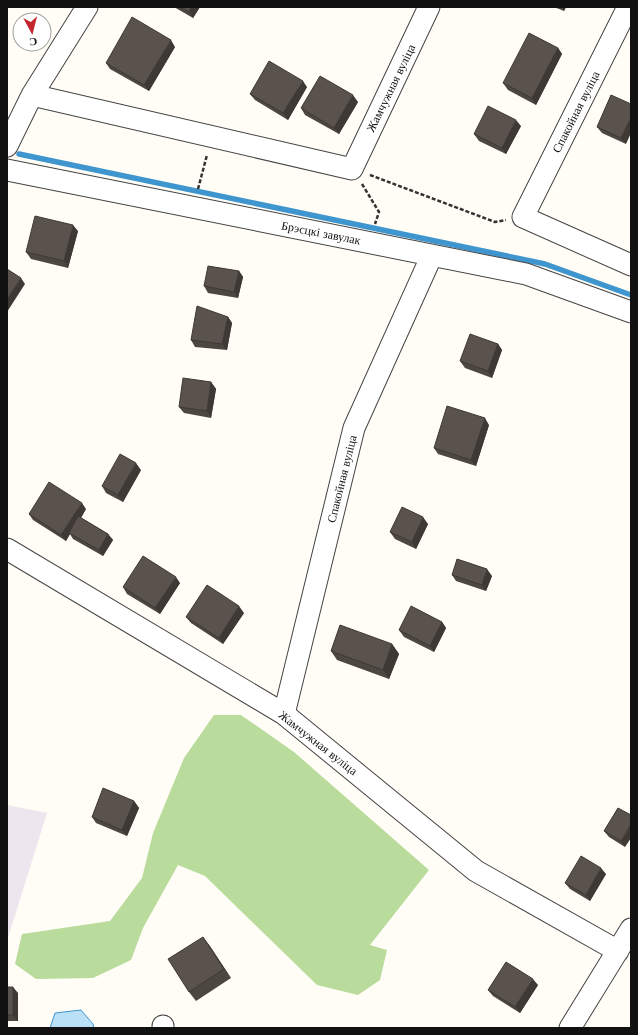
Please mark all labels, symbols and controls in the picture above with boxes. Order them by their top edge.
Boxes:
north arrow [12,12,52,52]
text: С [28,34,38,49]
street label: Жамчужная вуліца [363,41,419,134]
street label: Спакойная вуліца [548,68,603,155]
street label: Брэсцкі завулак [280,217,362,248]
street label: Спакойная вуліца [323,433,360,524]
street label: Жамчужная вуліца [276,707,361,778]

